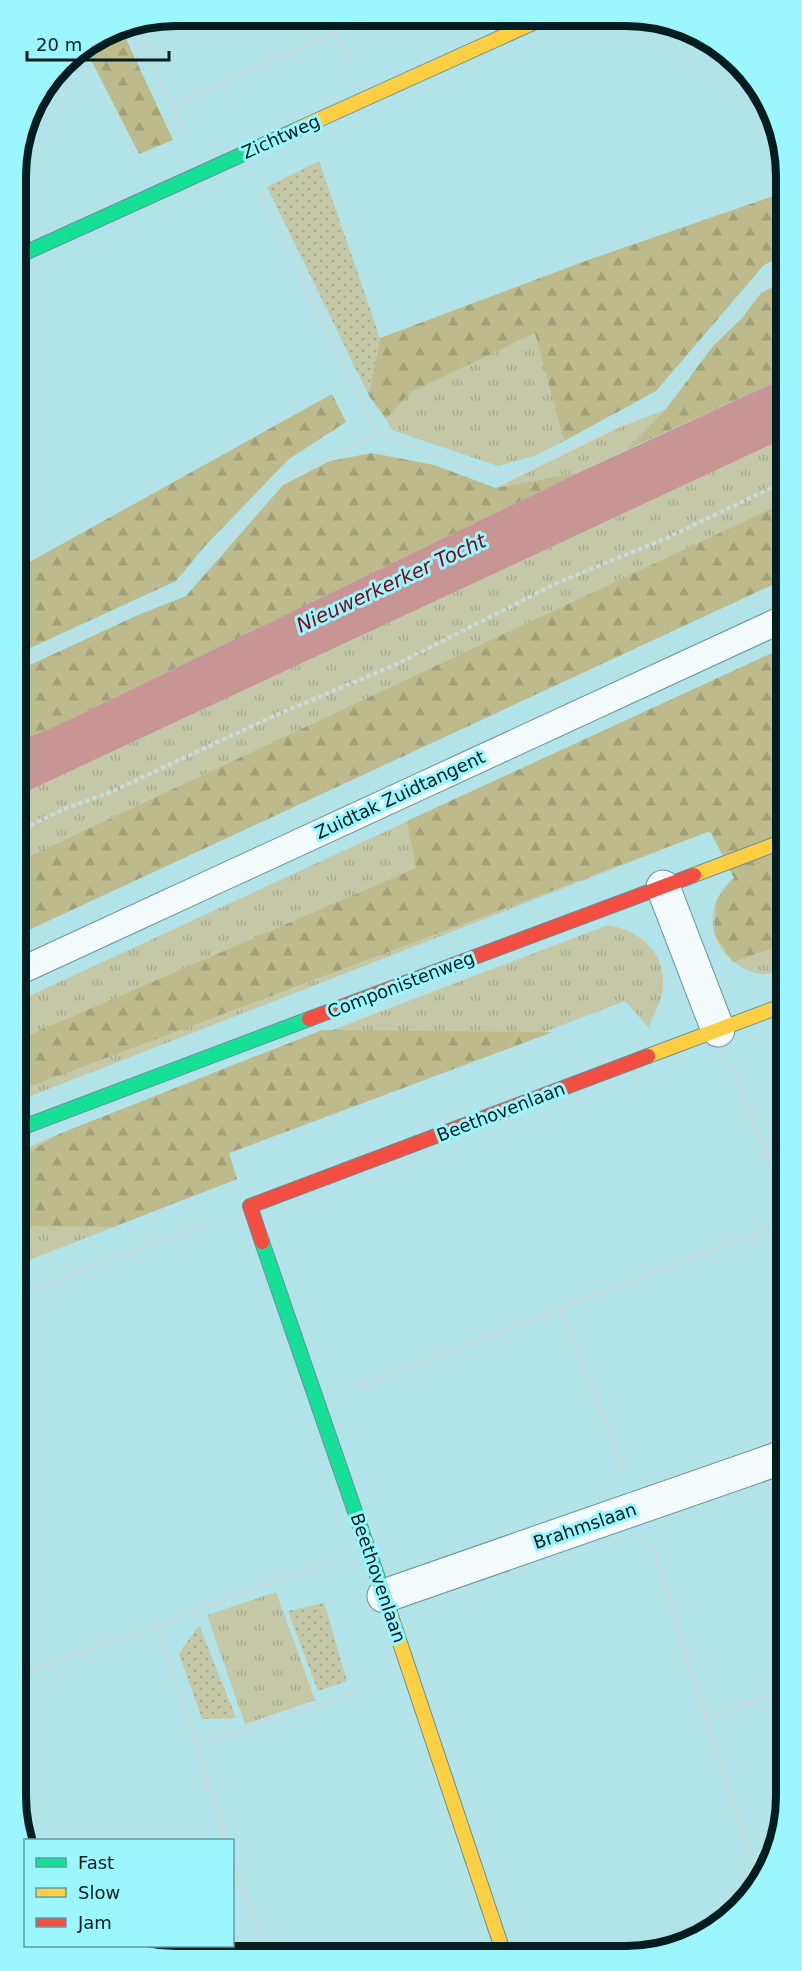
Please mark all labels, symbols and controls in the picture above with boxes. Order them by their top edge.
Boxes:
scale bar [27,24,170,62]
text: 20 m [36,34,82,55]
street label: Zichtweg [239,110,323,163]
water label: Nieuwerkerker Tocht [292,528,491,638]
street label: Zuidtak Zuidtangent [312,746,488,843]
street label: Componistenweg [324,947,477,1022]
street label: Beethovenlaan [434,1077,568,1146]
street label: Brahmslaan [531,1498,639,1553]
street label: Beethovenlaan [346,1510,410,1645]
legend [24,1839,234,1947]
text: Fast [78,1852,114,1873]
text: Slow [78,1882,120,1903]
text: Jam [77,1912,112,1933]

